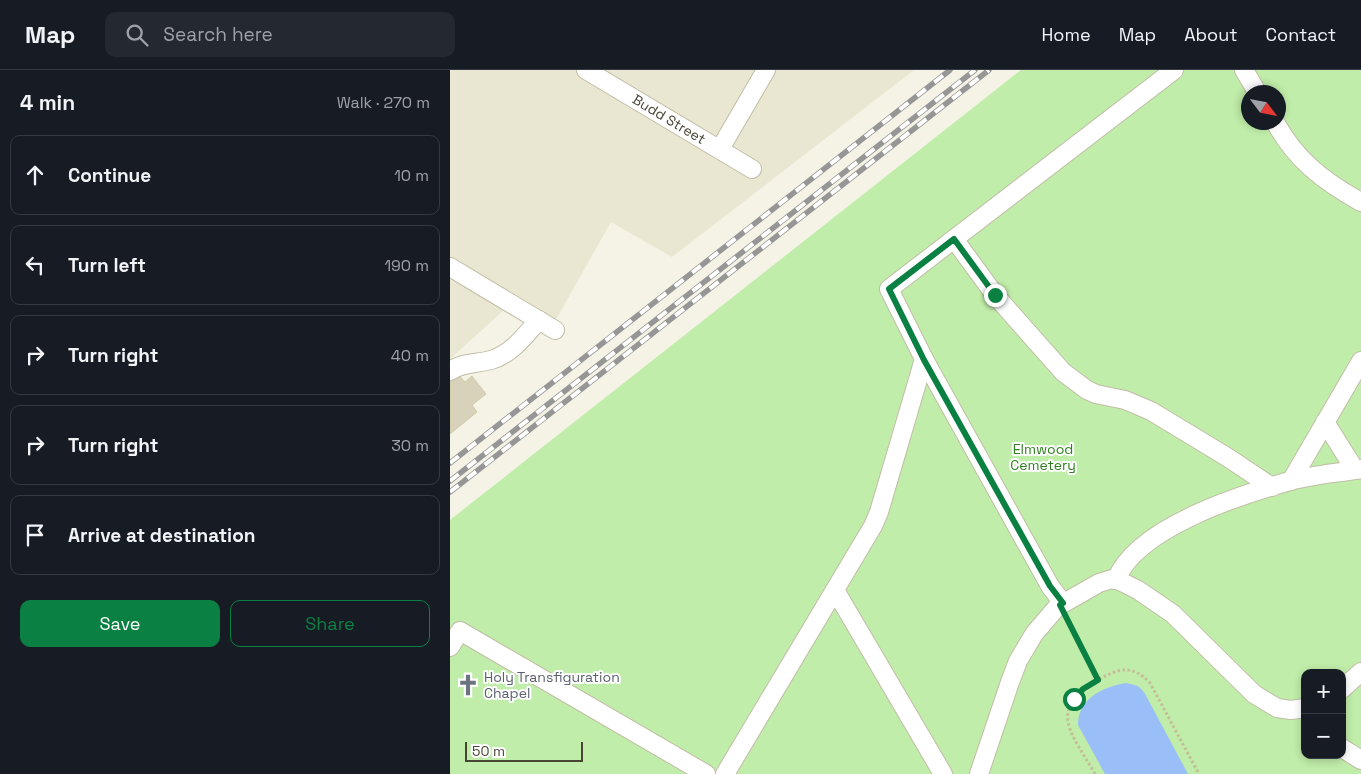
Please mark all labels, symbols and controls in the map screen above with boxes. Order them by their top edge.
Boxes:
search box [105,12,455,57]
text: Map [25,19,75,50]
icon: search [123,21,151,49]
text: Search here [163,22,273,47]
text: Home [1042,23,1091,46]
text: Map [1119,23,1156,46]
text: About [1184,23,1238,46]
text: Contact [1266,23,1336,46]
north arrow [1241,85,1286,130]
text: 4 min [20,89,75,116]
street label: Budd Street [629,90,709,148]
text: Walk · 270 m [337,92,430,113]
icon: ahead [21,161,49,189]
text: Continue [68,163,151,188]
text: 10 m [394,165,429,186]
icon: left [21,251,49,279]
text: Turn left [68,253,146,278]
text: 190 m [384,255,429,276]
route end [984,284,1007,307]
icon: right [21,341,49,369]
text: Turn right [68,343,158,368]
text: 40 m [391,345,429,366]
icon: right [21,431,49,459]
text: Turn right [68,433,158,458]
text: 30 m [391,435,429,456]
park label: Elmwood Cemetery [1010,440,1076,474]
icon: arrive [21,521,49,549]
text: Arrive at destination [68,523,256,548]
button: Save [20,600,220,647]
button: Share [230,600,430,647]
place label: Holy Transfiguration Chapel [484,668,620,702]
map controls [1301,669,1346,759]
button: + [1301,669,1346,714]
church icon: Holy Transfiguration Chapel [455,672,481,698]
route start [1063,688,1086,711]
button: − [1301,714,1346,759]
scale bar [465,739,582,762]
text: 50 m [472,742,505,760]

